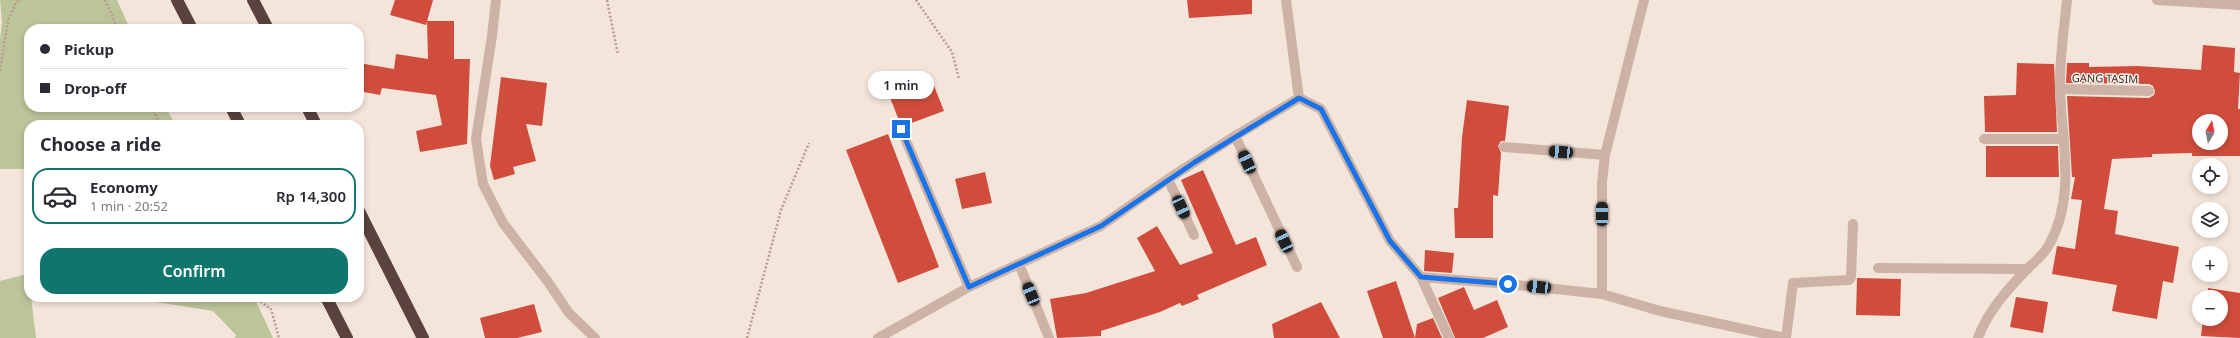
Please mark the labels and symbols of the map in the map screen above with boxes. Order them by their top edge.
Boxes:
street label: GANG TASIM [2072,70,2138,86]
callout: 1 min [868,71,934,99]
north arrow [2192,114,2228,150]
route end [892,120,910,138]
car [1549,145,1573,159]
car [1236,149,1258,175]
car [1170,194,1192,220]
car [1596,202,1608,226]
car [1273,228,1295,254]
route start [1499,275,1517,293]
car [1526,280,1552,294]
car [1021,281,1041,307]

